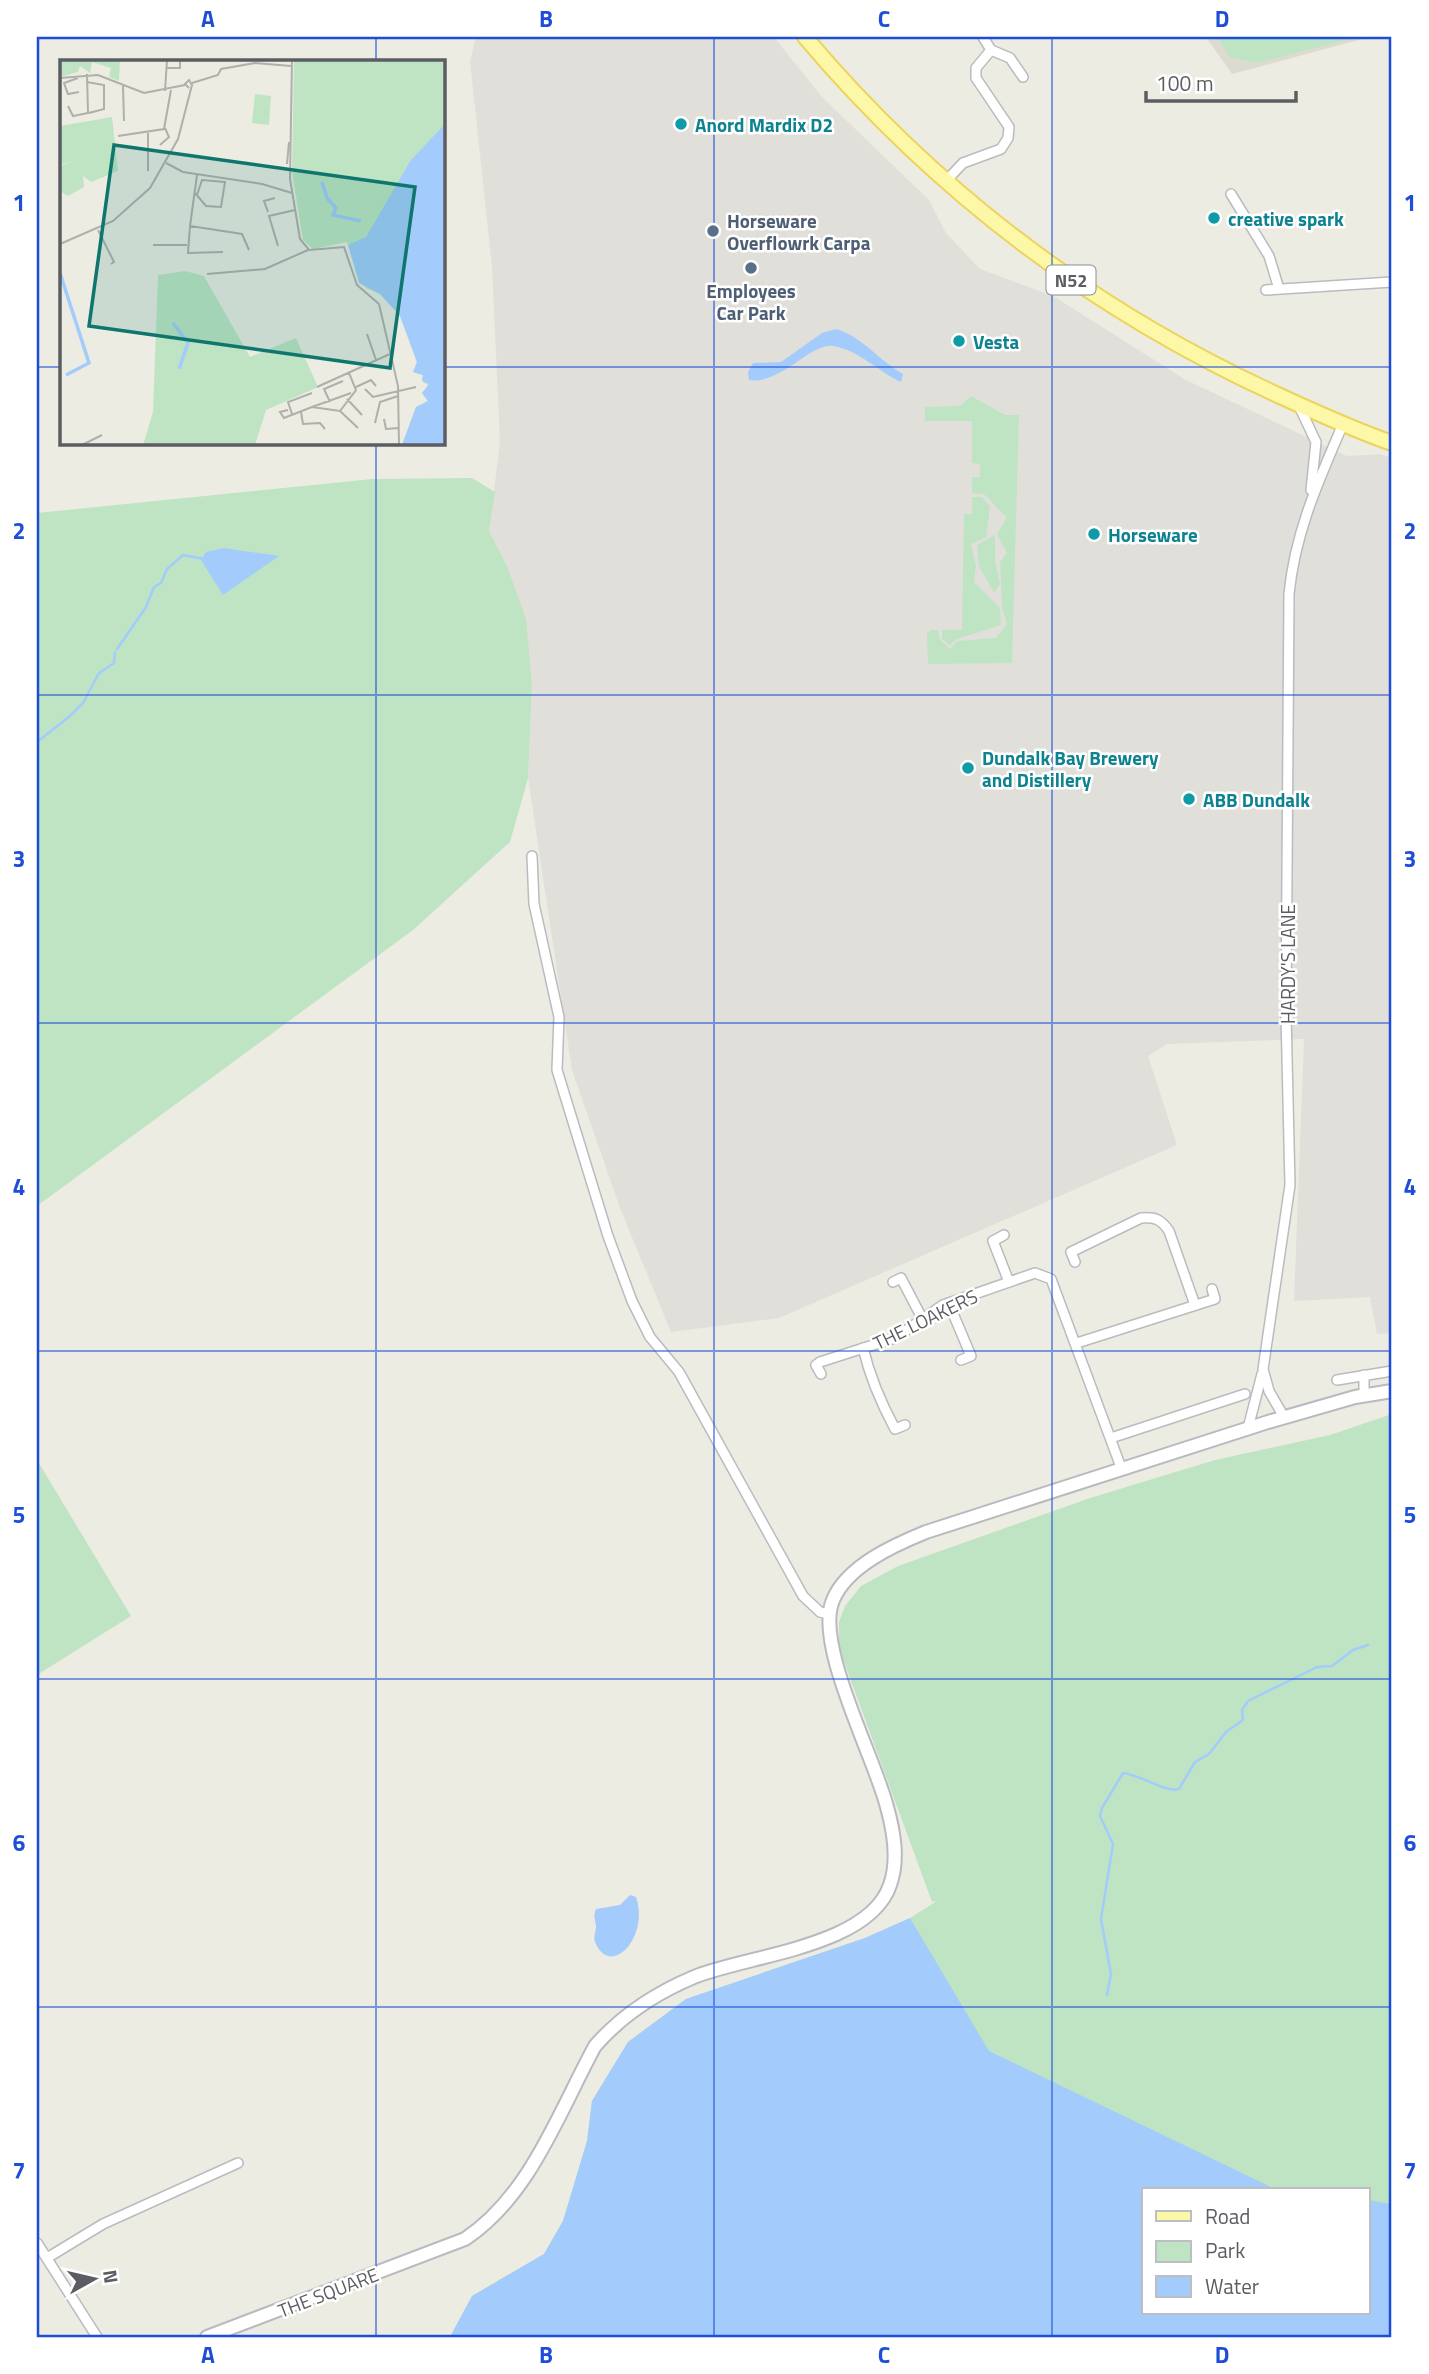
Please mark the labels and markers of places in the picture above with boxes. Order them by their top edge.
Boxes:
place label: Anord Mardix D2 [695,110,833,139]
marker: Anord Mardix D2 [673,116,689,132]
place label: creative spark [1228,204,1344,233]
place label: Horseware Overflowrk Carpa [727,206,871,257]
marker: creative spark [1206,210,1222,226]
marker: Horseware Overflowrk Carpa [705,223,721,239]
marker: Employees Car Park [743,260,759,276]
place label: Employees Car Park [706,276,796,327]
place label: Vesta [973,327,1019,356]
marker: Vesta [951,333,967,349]
place label: Horseware [1108,520,1198,549]
marker: Horseware [1086,526,1102,542]
place label: Dundalk Bay Brewery and Distillery [982,743,1159,794]
marker: Dundalk Bay Brewery and Distillery [960,760,976,776]
place label: ABB Dundalk [1203,785,1310,814]
marker: ABB Dundalk [1181,791,1197,807]

